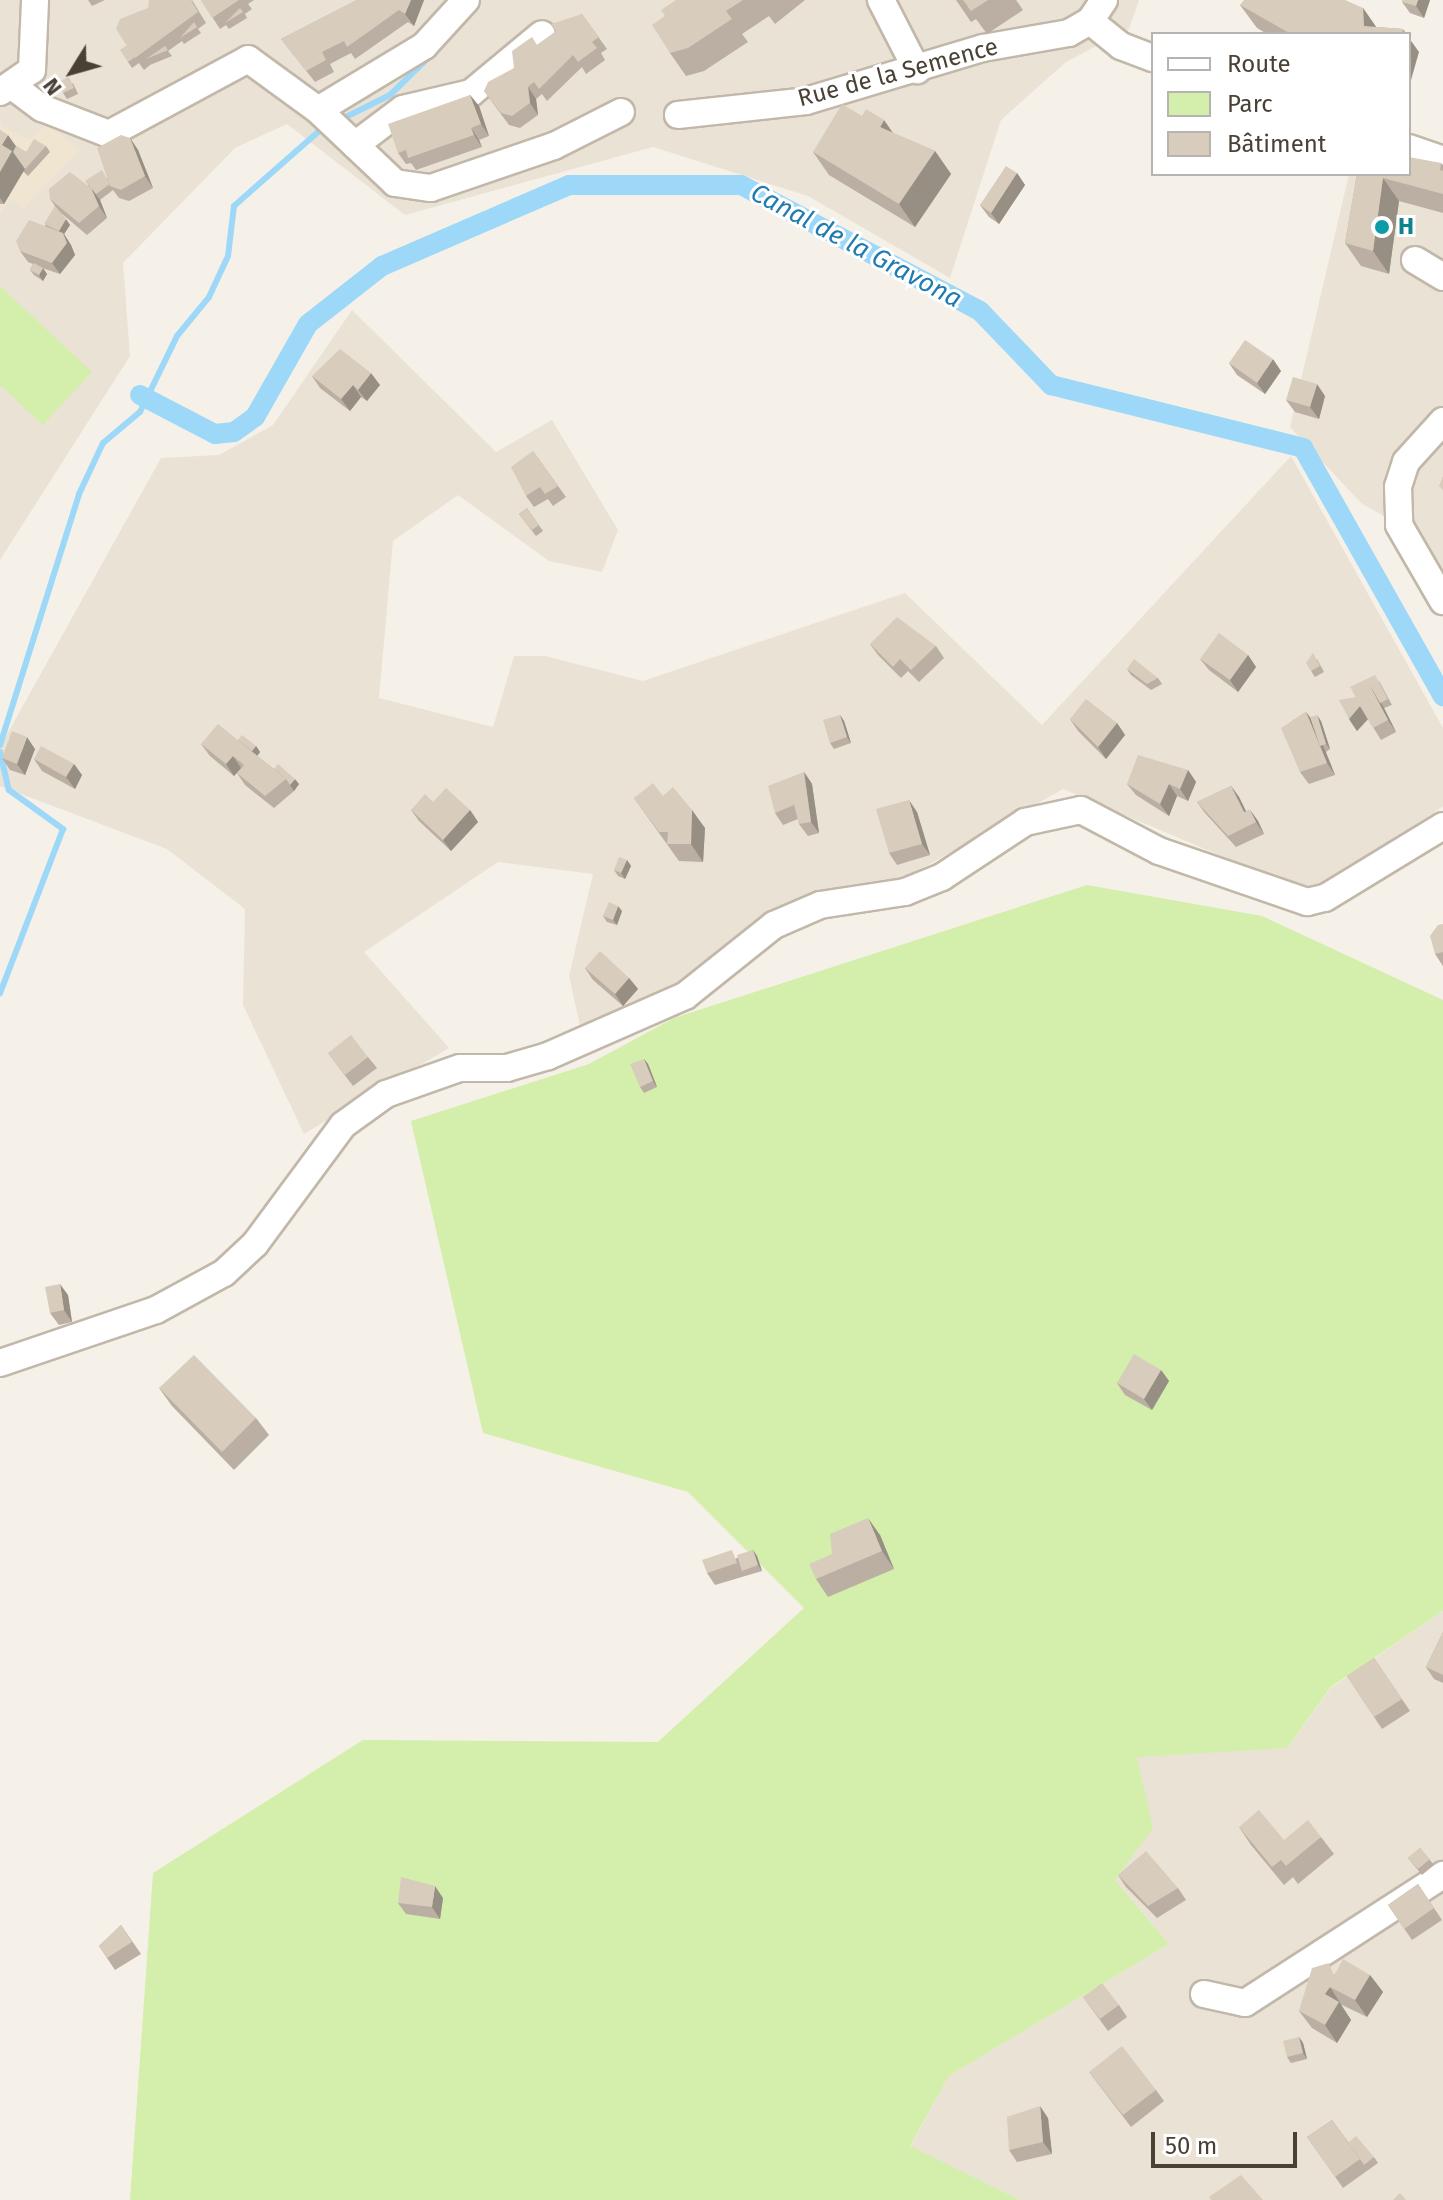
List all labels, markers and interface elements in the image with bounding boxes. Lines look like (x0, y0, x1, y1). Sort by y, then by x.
north arrow (32, 32, 112, 112)
street label: Rue de la Semence (795, 32, 1001, 114)
legend (1151, 32, 1411, 176)
text: Route (1227, 50, 1291, 78)
text: N (37, 73, 68, 101)
text: Parc (1227, 90, 1273, 118)
text: Bâtiment (1227, 130, 1326, 158)
water label: Canal de la Gravona (745, 177, 967, 315)
place label: H (1398, 213, 1414, 241)
marker: H (1373, 218, 1391, 236)
scale bar (1155, 2116, 1301, 2166)
text: 50 m (1165, 2132, 1217, 2160)

